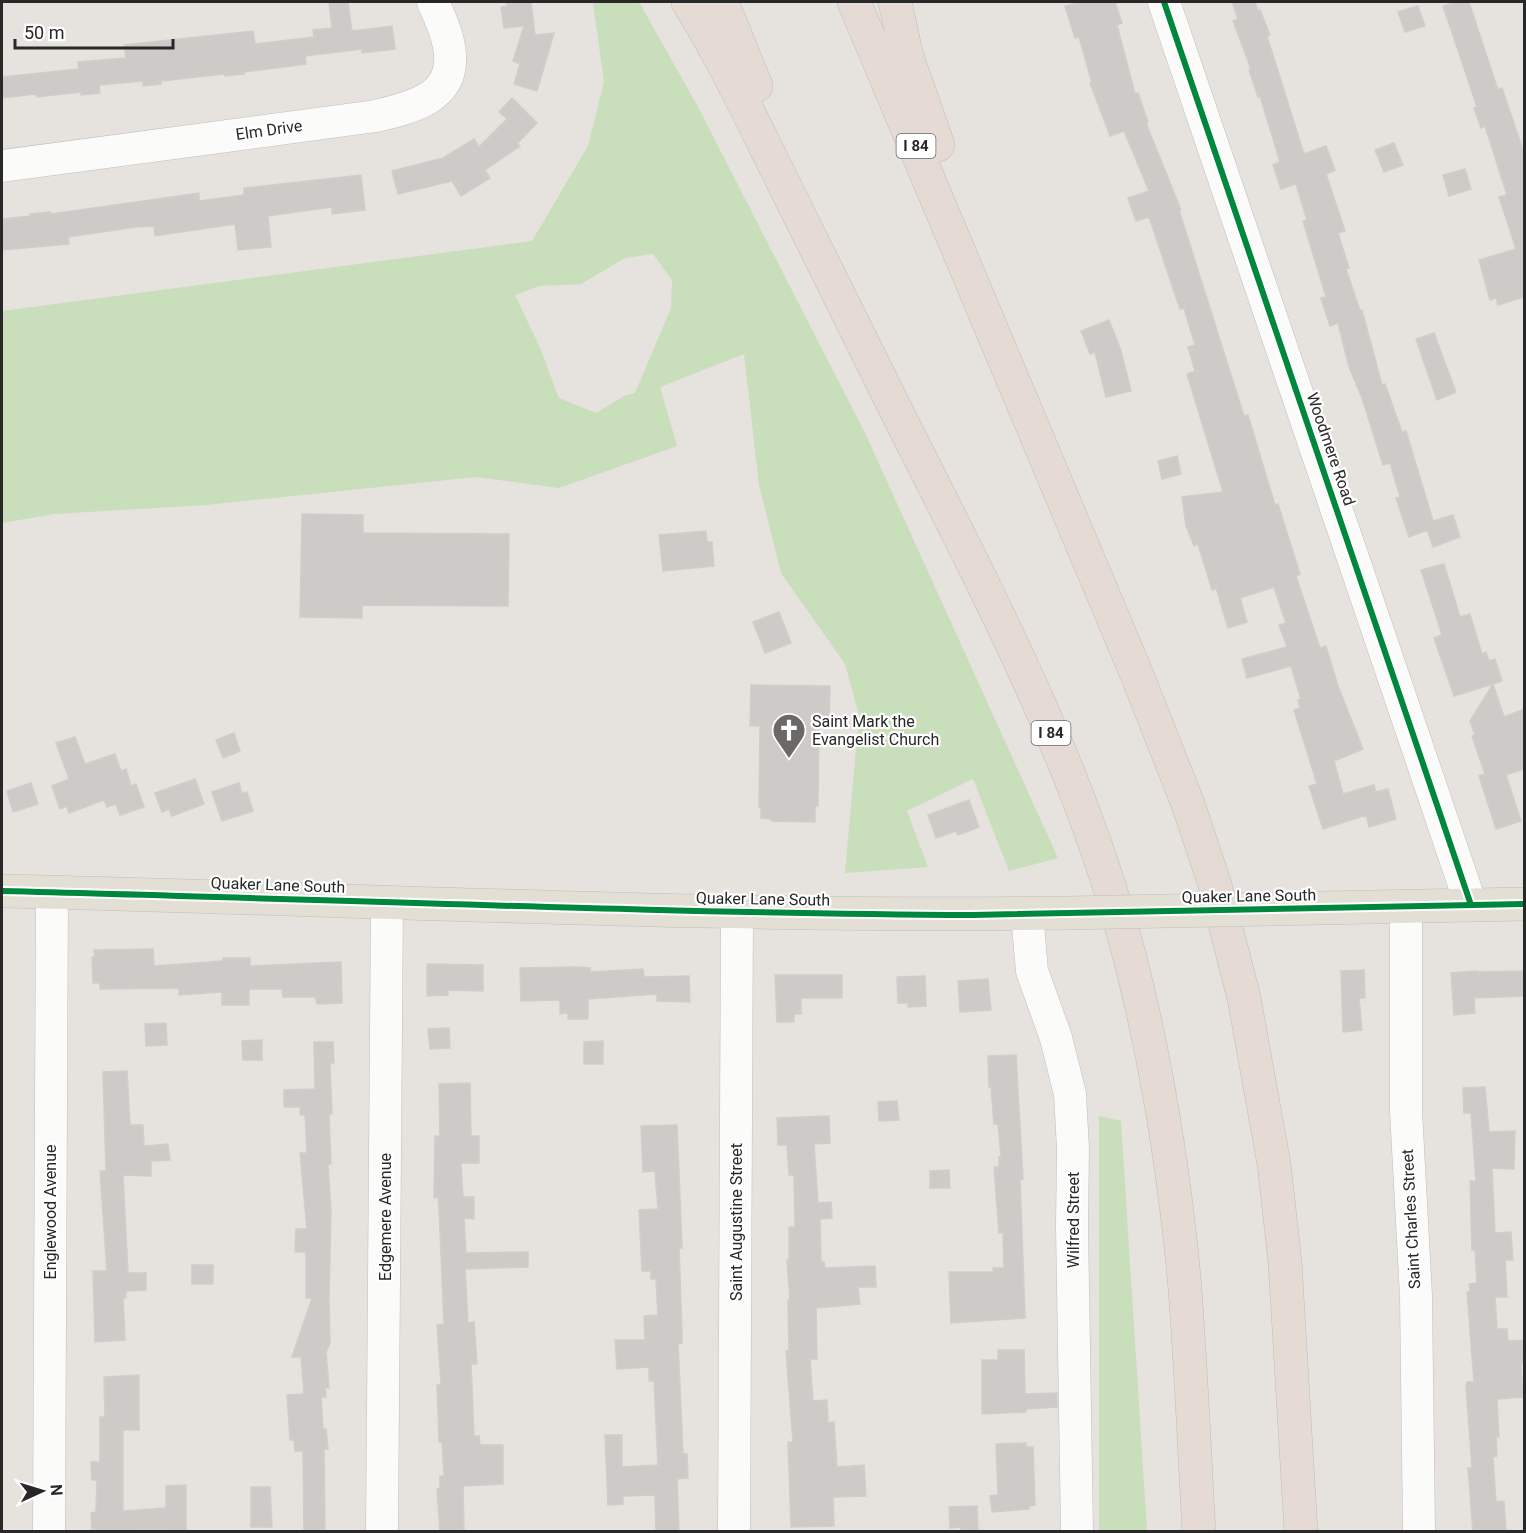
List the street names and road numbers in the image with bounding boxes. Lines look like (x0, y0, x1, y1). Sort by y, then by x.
street label: Elm Drive (235, 116, 303, 144)
road number: I 84 (896, 134, 936, 158)
street label: Woodmere Road (1303, 390, 1359, 508)
road number: I 84 (1032, 721, 1070, 745)
street label: Quaker Lane South (210, 873, 346, 897)
street label: Quaker Lane South (1182, 885, 1316, 907)
street label: Quaker Lane South (696, 888, 830, 910)
street label: Saint Augustine Street (727, 1143, 746, 1301)
street label: Englewood Avenue (41, 1145, 60, 1279)
street label: Saint Charles Street (1398, 1148, 1424, 1290)
street label: Edgemere Avenue (376, 1153, 395, 1281)
street label: Wilfred Street (1064, 1172, 1083, 1268)

